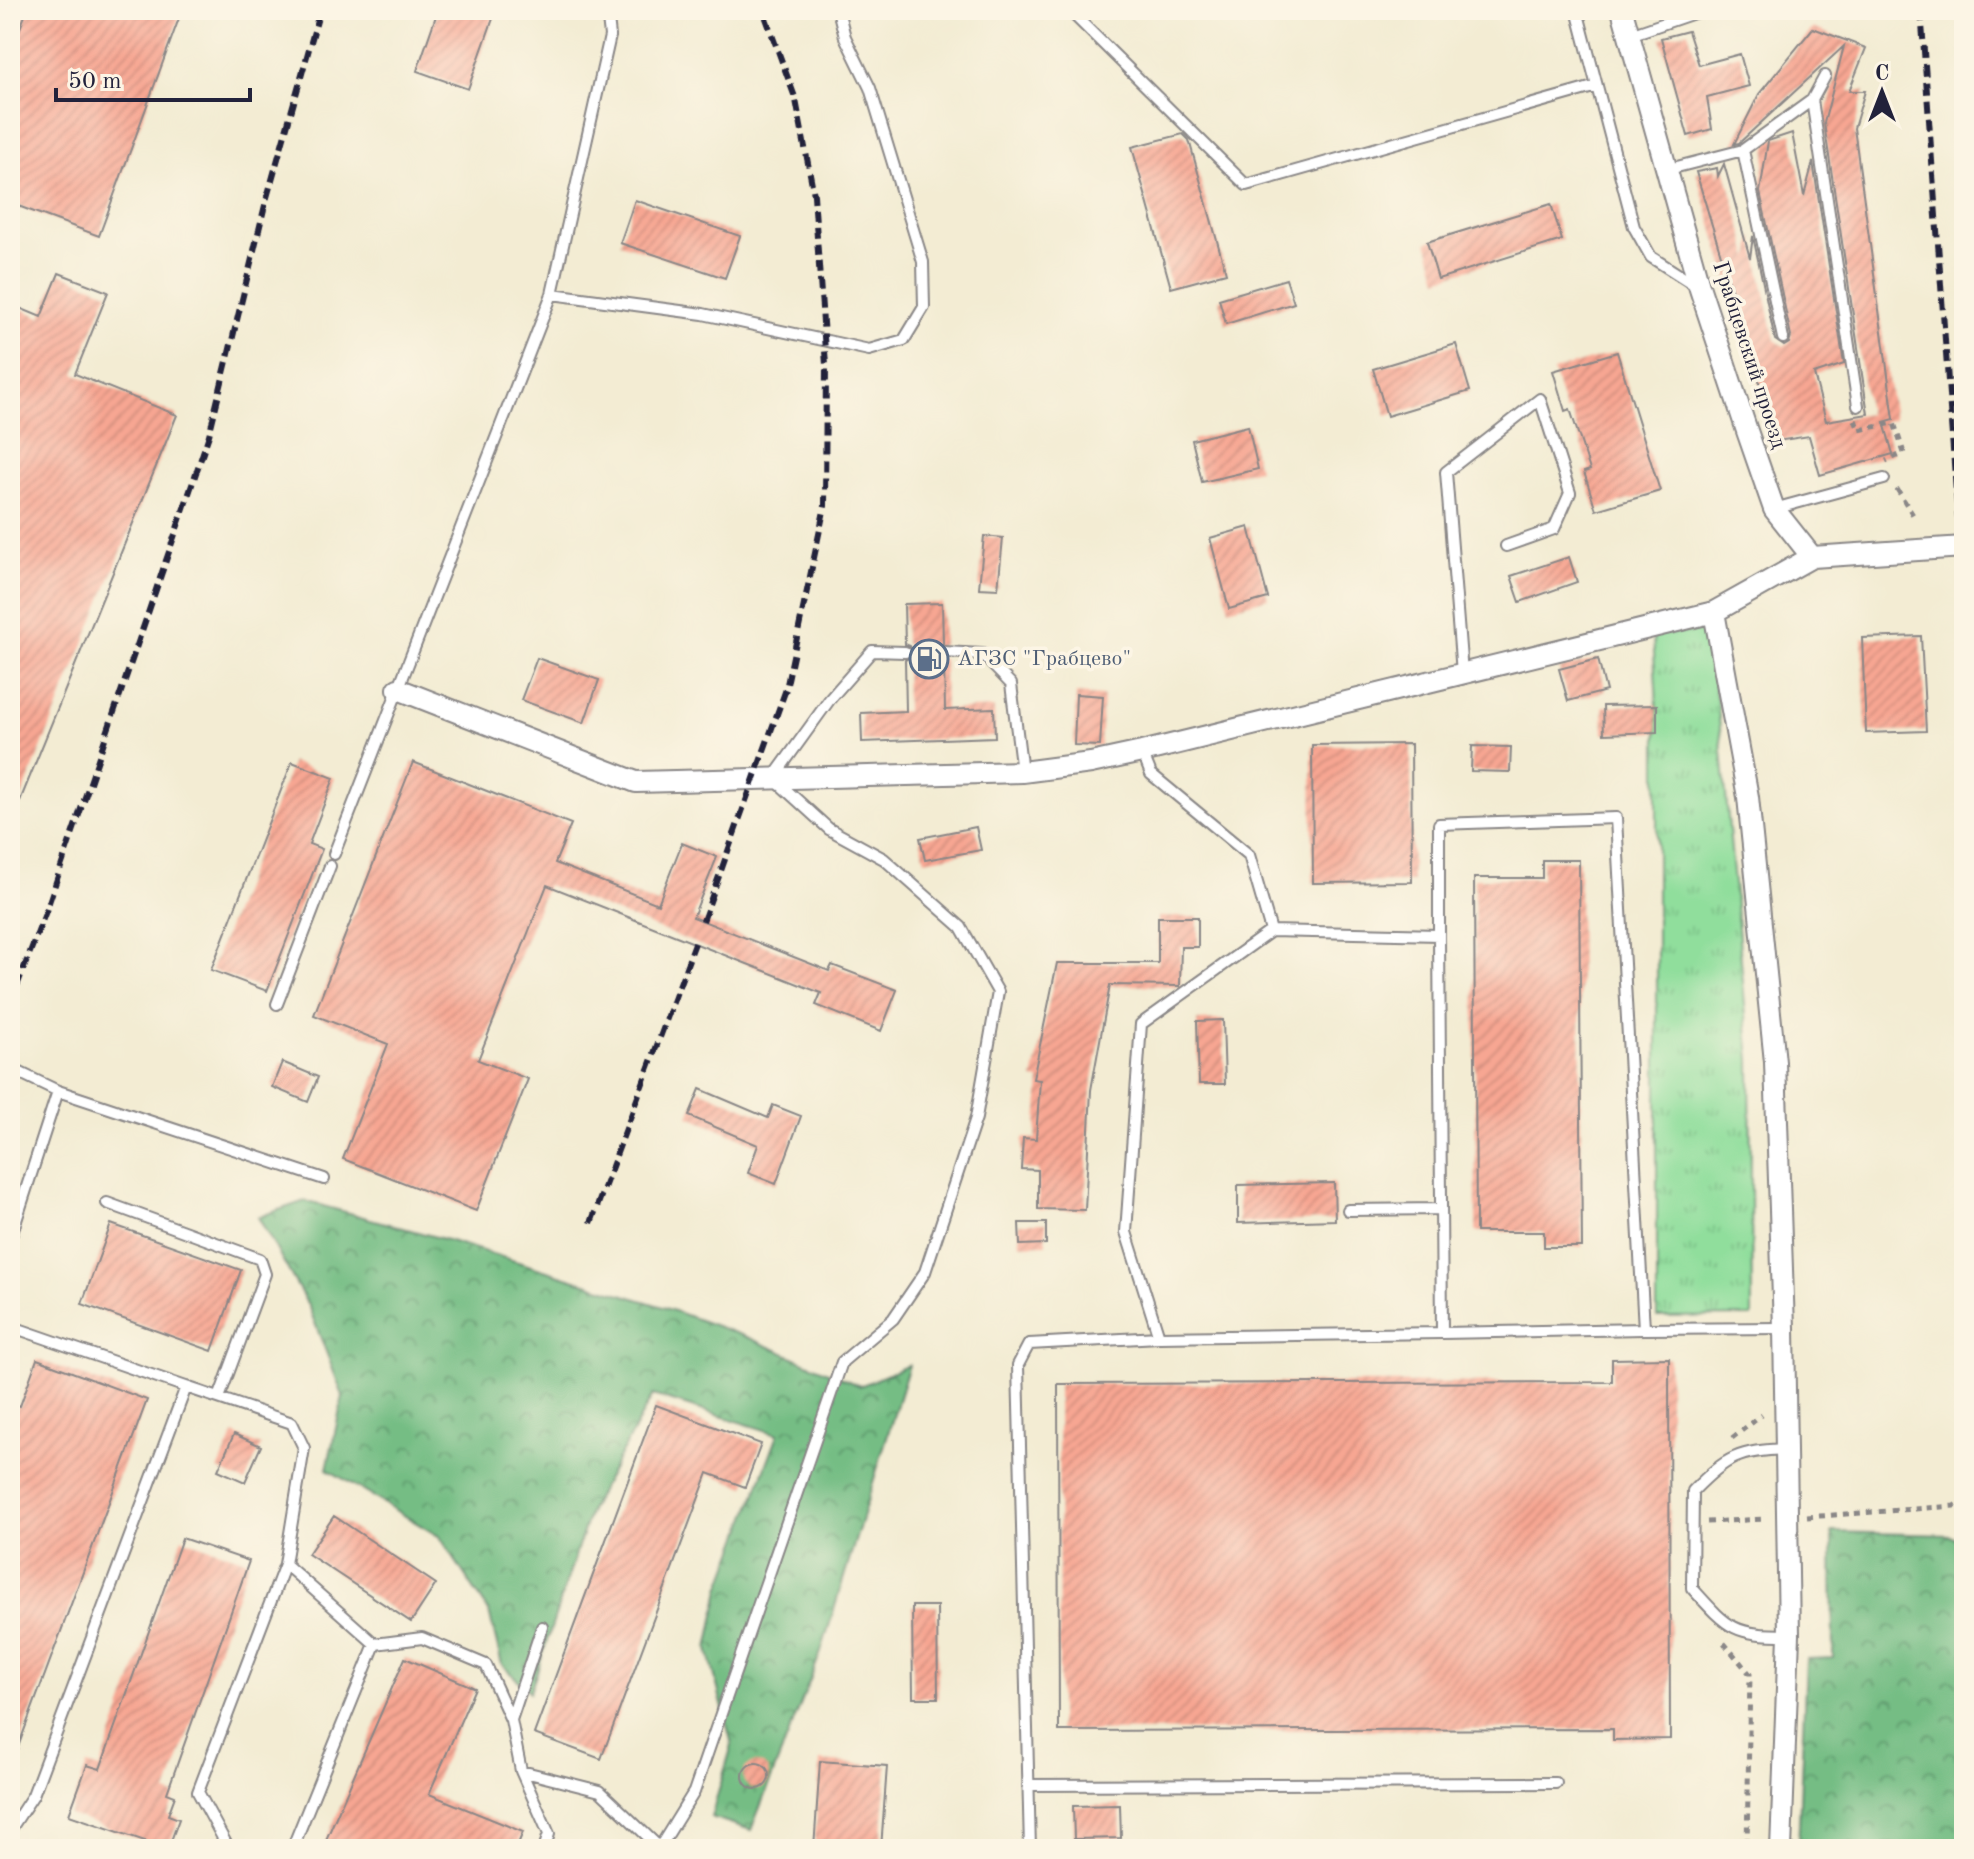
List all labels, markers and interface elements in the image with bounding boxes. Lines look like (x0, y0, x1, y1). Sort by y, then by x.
scale bar (56, 52, 250, 102)
north arrow (1842, 52, 1922, 132)
text: С (1875, 63, 1889, 85)
text: 50 m (68, 70, 122, 94)
street label: Грабцевский проезд (1708, 259, 1790, 452)
fuel station icon: АГЗС "Грабцево" (908, 638, 950, 680)
place label: АГЗС "Грабцево" (957, 648, 1131, 670)

